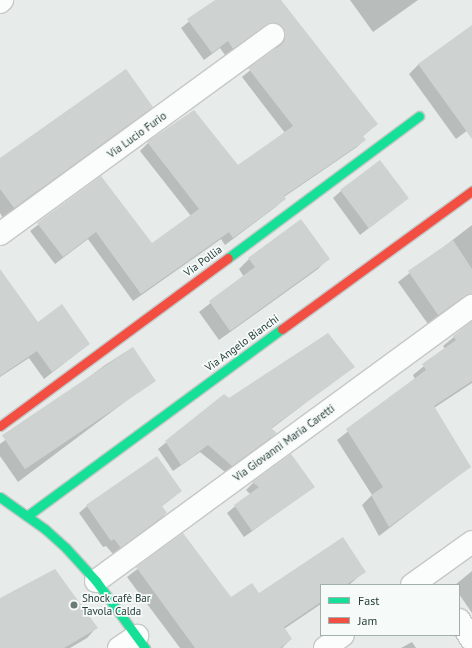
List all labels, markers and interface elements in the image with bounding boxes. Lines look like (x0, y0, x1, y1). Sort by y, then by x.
street label: Via Lucio Furio (105, 109, 169, 161)
street label: Via Pollia (181, 243, 225, 279)
street label: Via Angelo Bianchi (202, 312, 282, 374)
street label: Via Giovanni Maria Caretti (231, 402, 337, 484)
legend (320, 584, 460, 636)
place label: Shock cafè Bar Tavola Calda (82, 592, 151, 618)
text: Fast (358, 593, 379, 608)
marker: Shock cafè Bar Tavola Calda (69, 600, 79, 610)
text: Jam (358, 613, 377, 628)

